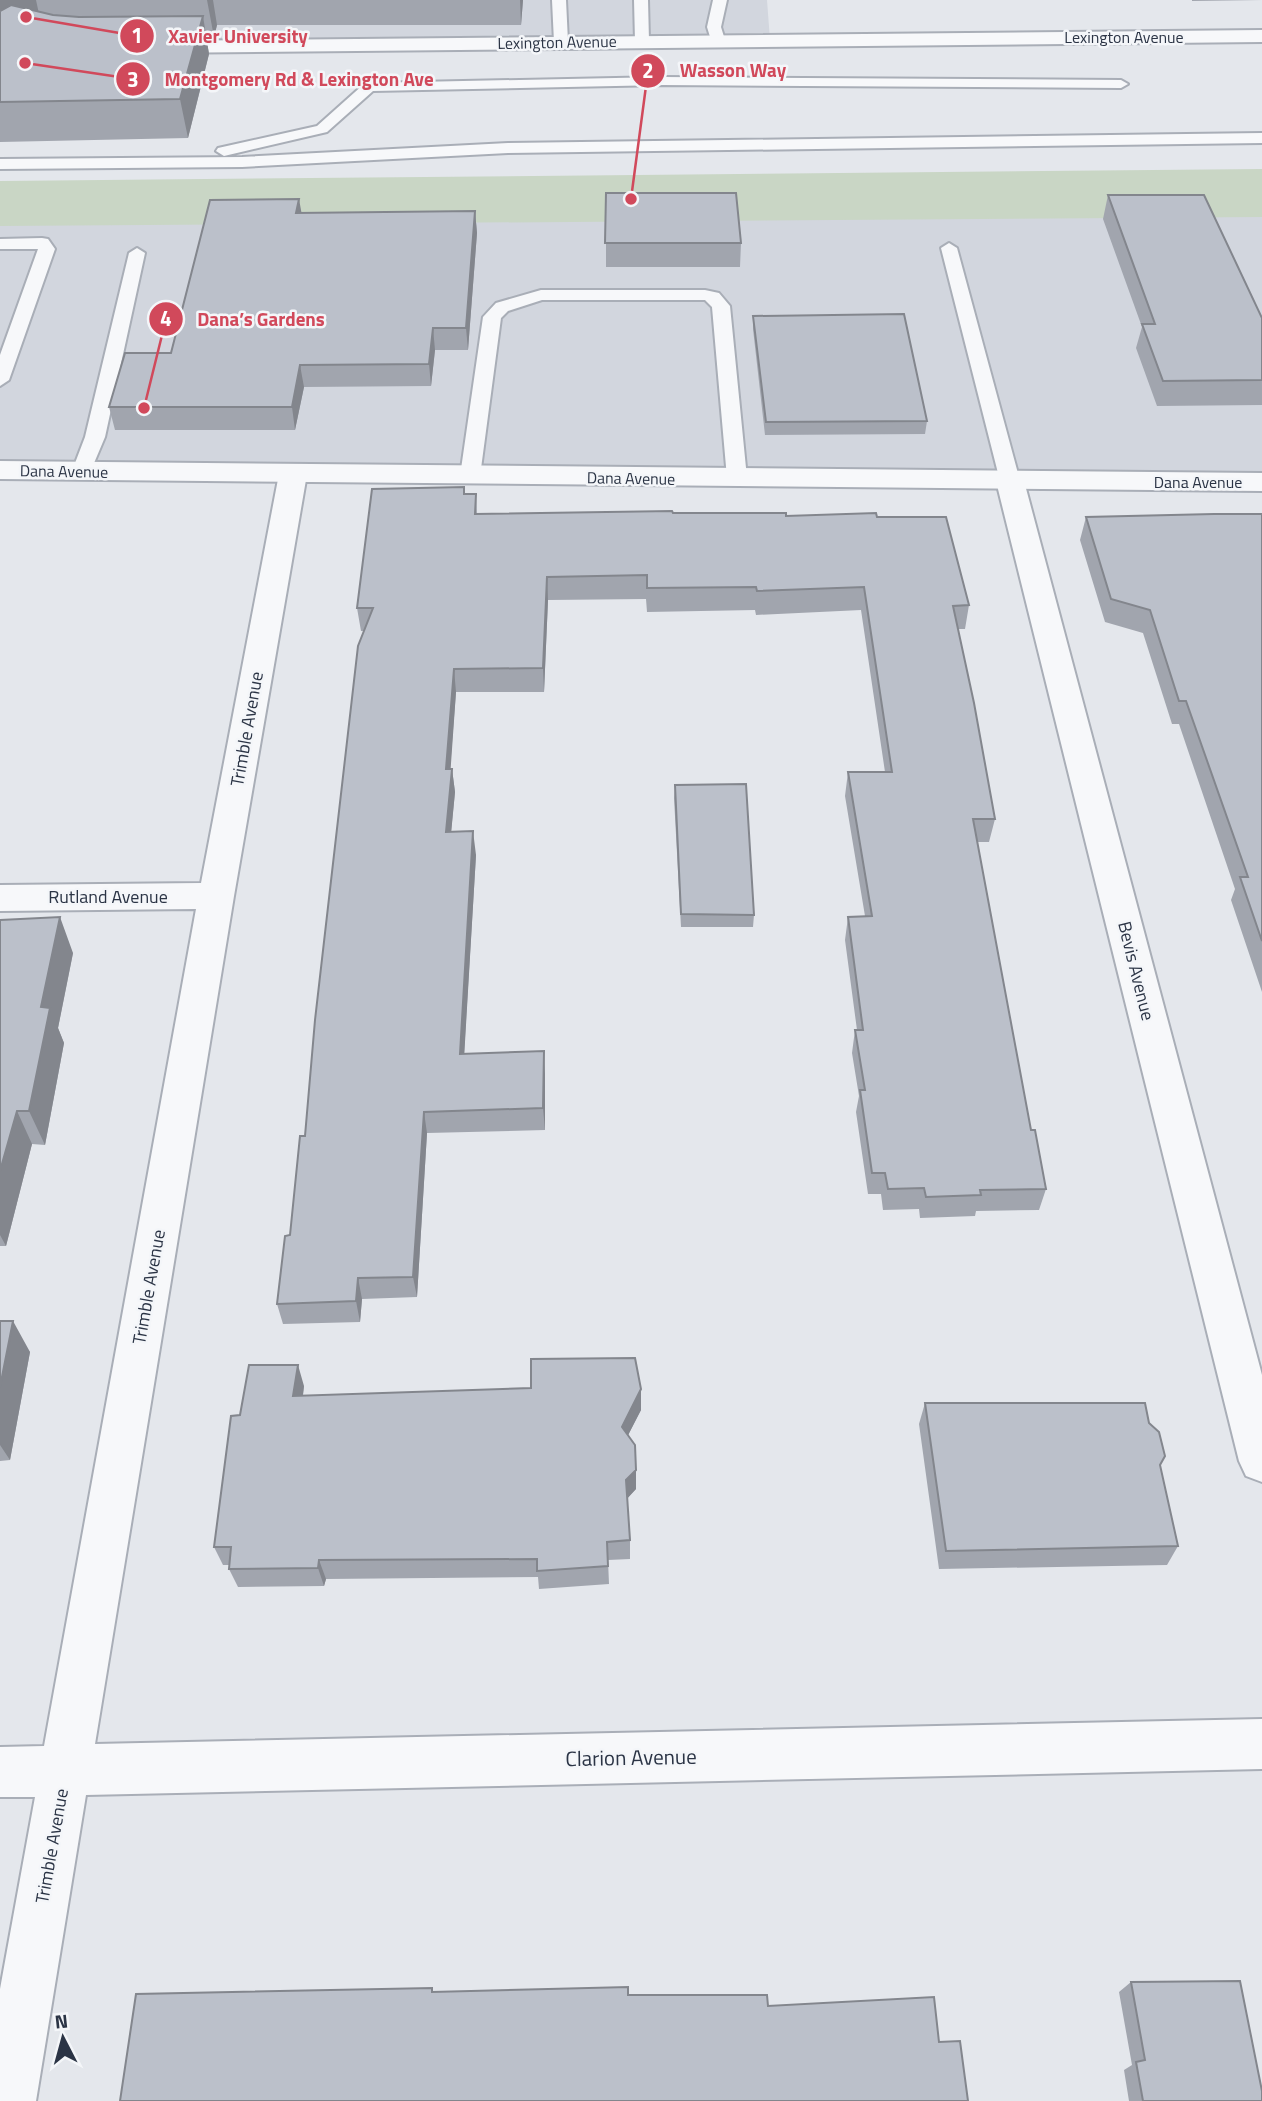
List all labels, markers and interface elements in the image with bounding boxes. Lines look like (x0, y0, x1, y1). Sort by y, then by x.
callout: Xavier University (120, 16, 322, 56)
text: 1 (131, 19, 143, 51)
text: Xavier University (168, 21, 308, 50)
street label: Lexington Avenue (1064, 25, 1184, 49)
street label: Lexington Avenue (497, 29, 617, 55)
callout: Wasson Way (631, 51, 800, 91)
text: 2 (642, 54, 654, 86)
text: Wasson Way (680, 55, 787, 84)
callout: Montgomery Rd & Lexington Ave (115, 59, 448, 99)
text: 3 (127, 63, 139, 95)
text: Montgomery Rd & Lexington Ave (164, 64, 434, 93)
callout: Dana’s Gardens (149, 299, 339, 339)
text: 4 (160, 302, 172, 334)
text: Dana’s Gardens (197, 304, 325, 333)
street label: Dana Avenue (20, 458, 108, 484)
street label: Dana Avenue (587, 465, 675, 491)
street label: Dana Avenue (1154, 470, 1242, 494)
street label: Trimble Avenue (223, 669, 270, 788)
street label: Rutland Avenue (48, 883, 168, 910)
street label: Bevis Avenue (1111, 918, 1162, 1023)
street label: Trimble Avenue (125, 1227, 172, 1346)
street label: Clarion Avenue (565, 1740, 697, 1774)
street label: Trimble Avenue (28, 1786, 75, 1905)
north arrow (28, 2003, 98, 2073)
text: N (53, 2005, 69, 2036)

